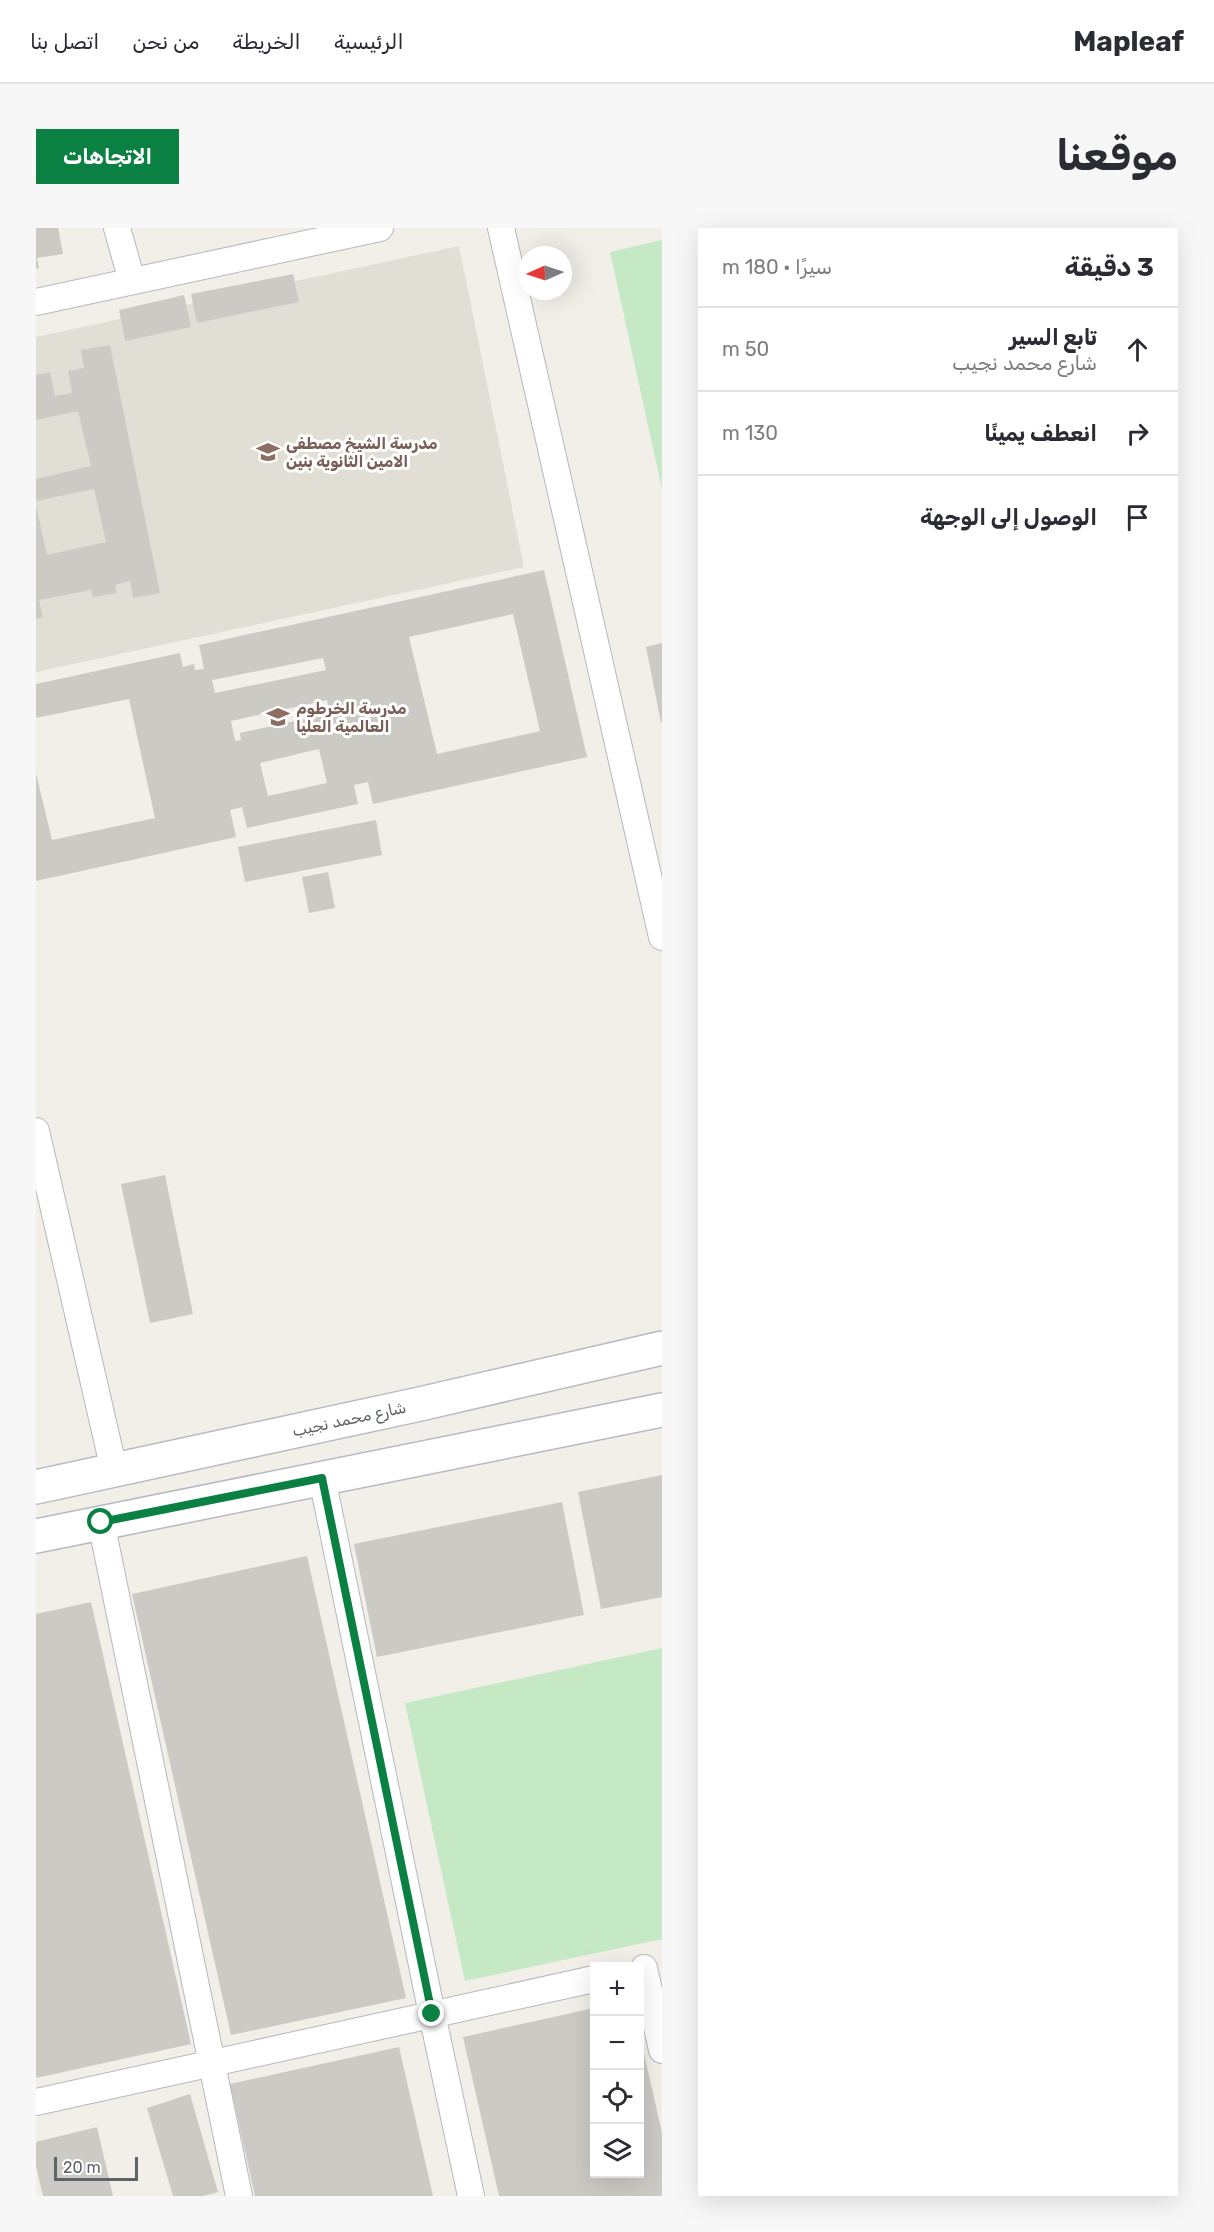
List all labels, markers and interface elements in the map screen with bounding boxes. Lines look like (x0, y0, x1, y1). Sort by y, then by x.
text: Mapleaf (1073, 25, 1184, 58)
text: اتصل بنا (30, 29, 99, 54)
text: من نحن (132, 29, 199, 54)
text: الخريطة (232, 29, 301, 54)
text: الرئيسية (334, 29, 404, 54)
button: الاتجاهات (36, 129, 179, 184)
text: موقعنا (1056, 131, 1178, 181)
north arrow (518, 246, 572, 300)
text: 3 دقيقة (1065, 252, 1154, 283)
text: سيرًا · 180 m (722, 255, 832, 279)
text: تابع السير (1009, 324, 1097, 351)
icon: ahead (1121, 333, 1154, 366)
text: 50 m (722, 337, 769, 361)
text: شارع محمد نجيب (952, 351, 1097, 375)
icon: right (1121, 417, 1154, 450)
text: انعطف يمينًا (984, 420, 1097, 447)
text: 130 m (722, 421, 778, 445)
place label: مدرسة الشيخ مصطفى الامين الثانوية بنين (286, 434, 438, 471)
school or university icon: مدرسة الشيخ مصطفى الامين الثانوية بنين (255, 439, 281, 465)
icon: arrive (1121, 501, 1154, 534)
text: الوصول إلى الوجهة (920, 504, 1097, 531)
place label: مدرسة الخرطوم العالمية العليا (296, 699, 406, 736)
school or university icon: مدرسة الخرطوم العالمية العليا (265, 704, 291, 730)
street label: شارع محمد نجيب (290, 1398, 408, 1442)
route start (87, 1508, 113, 1534)
map controls (590, 1962, 644, 2178)
button: + (590, 1962, 644, 2016)
route end (418, 2000, 444, 2026)
button: − (590, 2016, 644, 2070)
button: locate (590, 2070, 644, 2124)
button: layers (590, 2124, 644, 2178)
scale bar (54, 2154, 138, 2182)
text: 20 m (63, 2158, 101, 2177)

